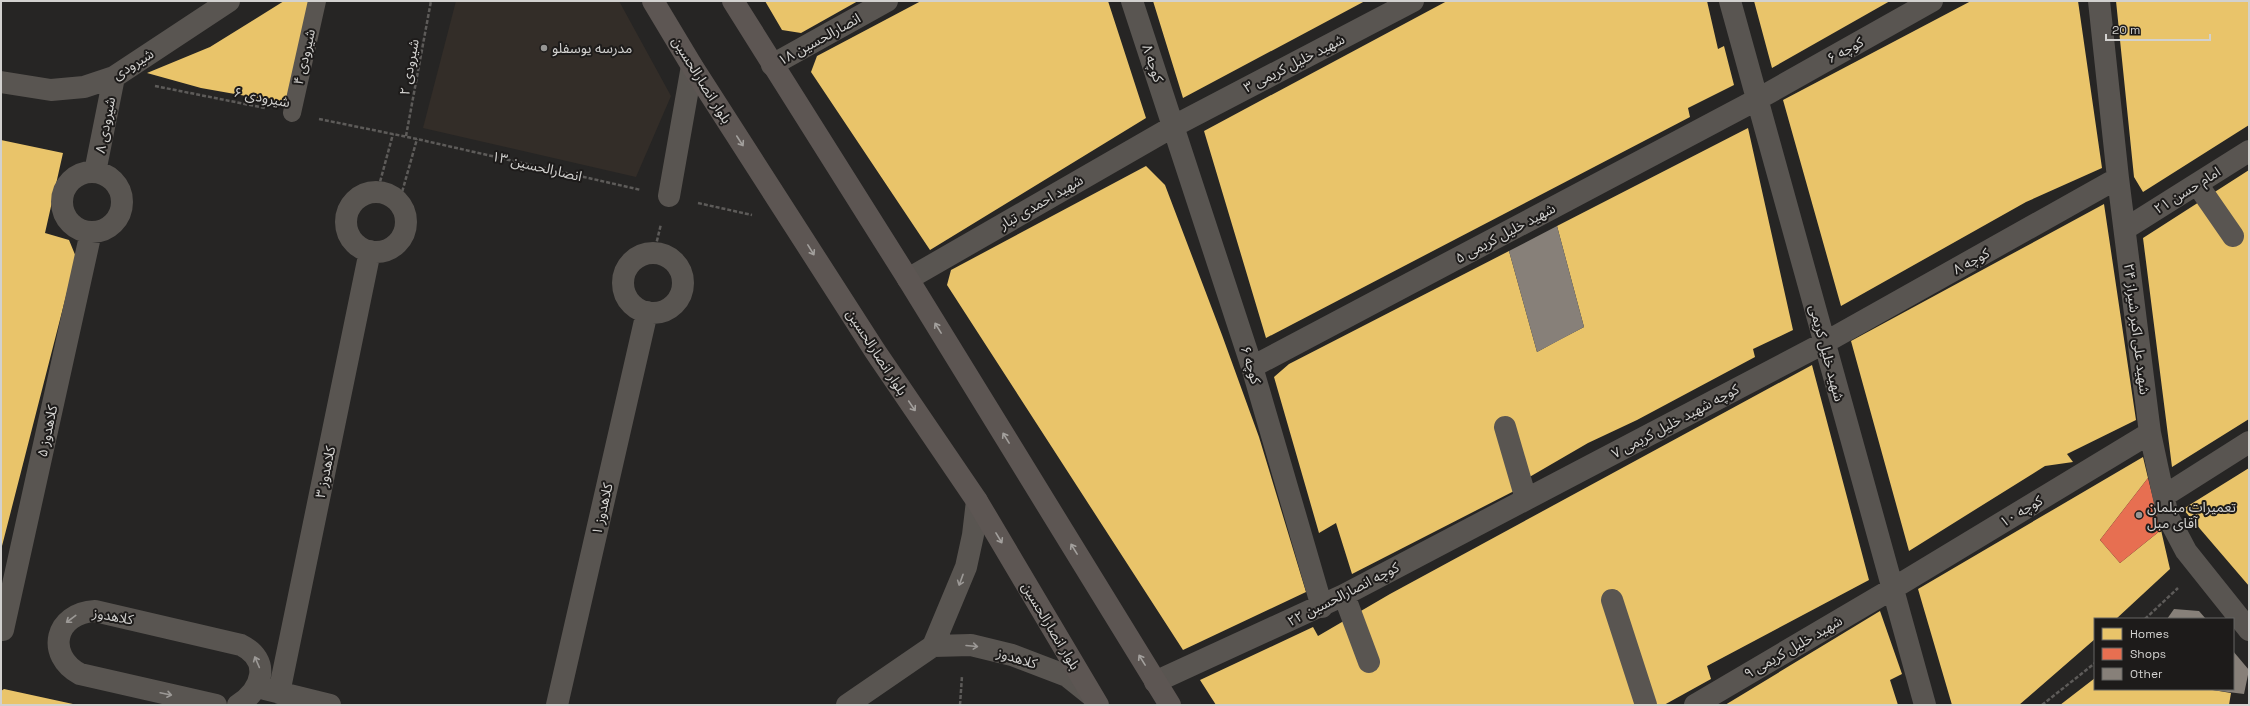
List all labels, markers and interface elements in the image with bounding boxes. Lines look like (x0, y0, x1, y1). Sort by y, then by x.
street label: انصارالحسین ۱۸ (774, 9, 864, 69)
scale bar (2106, 16, 2210, 42)
text: 20 m (2112, 22, 2140, 38)
street label: شیرودی ۴ (289, 27, 319, 87)
street label: شهید خلیل کریمی ۳ (1240, 30, 1348, 96)
street label: بلوار انصارالحسین (668, 33, 736, 127)
street label: کوچه ۶ (1824, 33, 1867, 68)
street label: شیرودی ۲ (395, 37, 423, 97)
place label: مدرسه یوسفلو (552, 39, 632, 57)
street label: کوچه ۸ (1137, 42, 1168, 85)
marker: مدرسه یوسفلو (539, 43, 549, 53)
street label: شیرودی (109, 44, 157, 84)
street label: شیرودی ۶ (232, 83, 292, 111)
street label: شیرودی ۸ (91, 95, 119, 155)
one-way arrow (737, 135, 745, 147)
street label: انصارالحسین ۱۳ (490, 147, 584, 185)
street label: امام حسن ۲۱ (2150, 162, 2225, 219)
street label: شهید احمدی تبار (995, 171, 1086, 234)
street label: شهید خلیل کریمی ۵ (1452, 199, 1558, 267)
one-way arrow (807, 244, 815, 255)
street label: کوچه ۸ (1950, 244, 1993, 279)
street label: شهید علی اکبر شیراز ۲۴ (2120, 262, 2154, 396)
street label: شهید خلیل کریمی (1805, 303, 1849, 403)
street label: بلوار انصارالحسین (842, 306, 912, 399)
one-way arrow (933, 322, 942, 333)
street label: کوچه ۶ (1236, 344, 1265, 387)
street label: کوچه شهید خلیل کریمی ۷ (1608, 380, 1743, 463)
one-way arrow (909, 400, 917, 412)
street label: کلاهدوز ۵ (33, 403, 61, 459)
one-way arrow (1001, 432, 1009, 444)
street label: کلاهدوز ۳ (311, 444, 339, 500)
street label: کلاهدوز ۱ (587, 481, 617, 537)
street label: کوچه ۱۰ (1996, 491, 2047, 532)
place label: تعمیرات مبلمان آقای مبل (2147, 498, 2236, 532)
marker: تعمیرات مبلمان آقای مبل (2134, 510, 2144, 520)
one-way arrow (995, 532, 1003, 544)
one-way arrow (1069, 543, 1077, 555)
street label: کوچه انصارالحسین ۲۲ (1284, 558, 1403, 631)
one-way arrow (957, 574, 965, 586)
street label: بلوار انصارالحسین (1018, 579, 1084, 673)
street label: کلاهدوز (90, 603, 135, 628)
street label: شهید خلیل کریمی ۹ (1740, 611, 1846, 683)
one-way arrow (65, 615, 76, 623)
legend (2094, 618, 2234, 690)
text: Homes (2130, 626, 2169, 642)
one-way arrow (965, 643, 978, 650)
street label: کلاهدوز (994, 643, 1039, 673)
text: Shops (2130, 646, 2166, 662)
one-way arrow (1138, 655, 1146, 666)
one-way arrow (252, 656, 260, 668)
text: Other (2130, 666, 2163, 682)
one-way arrow (160, 691, 173, 699)

